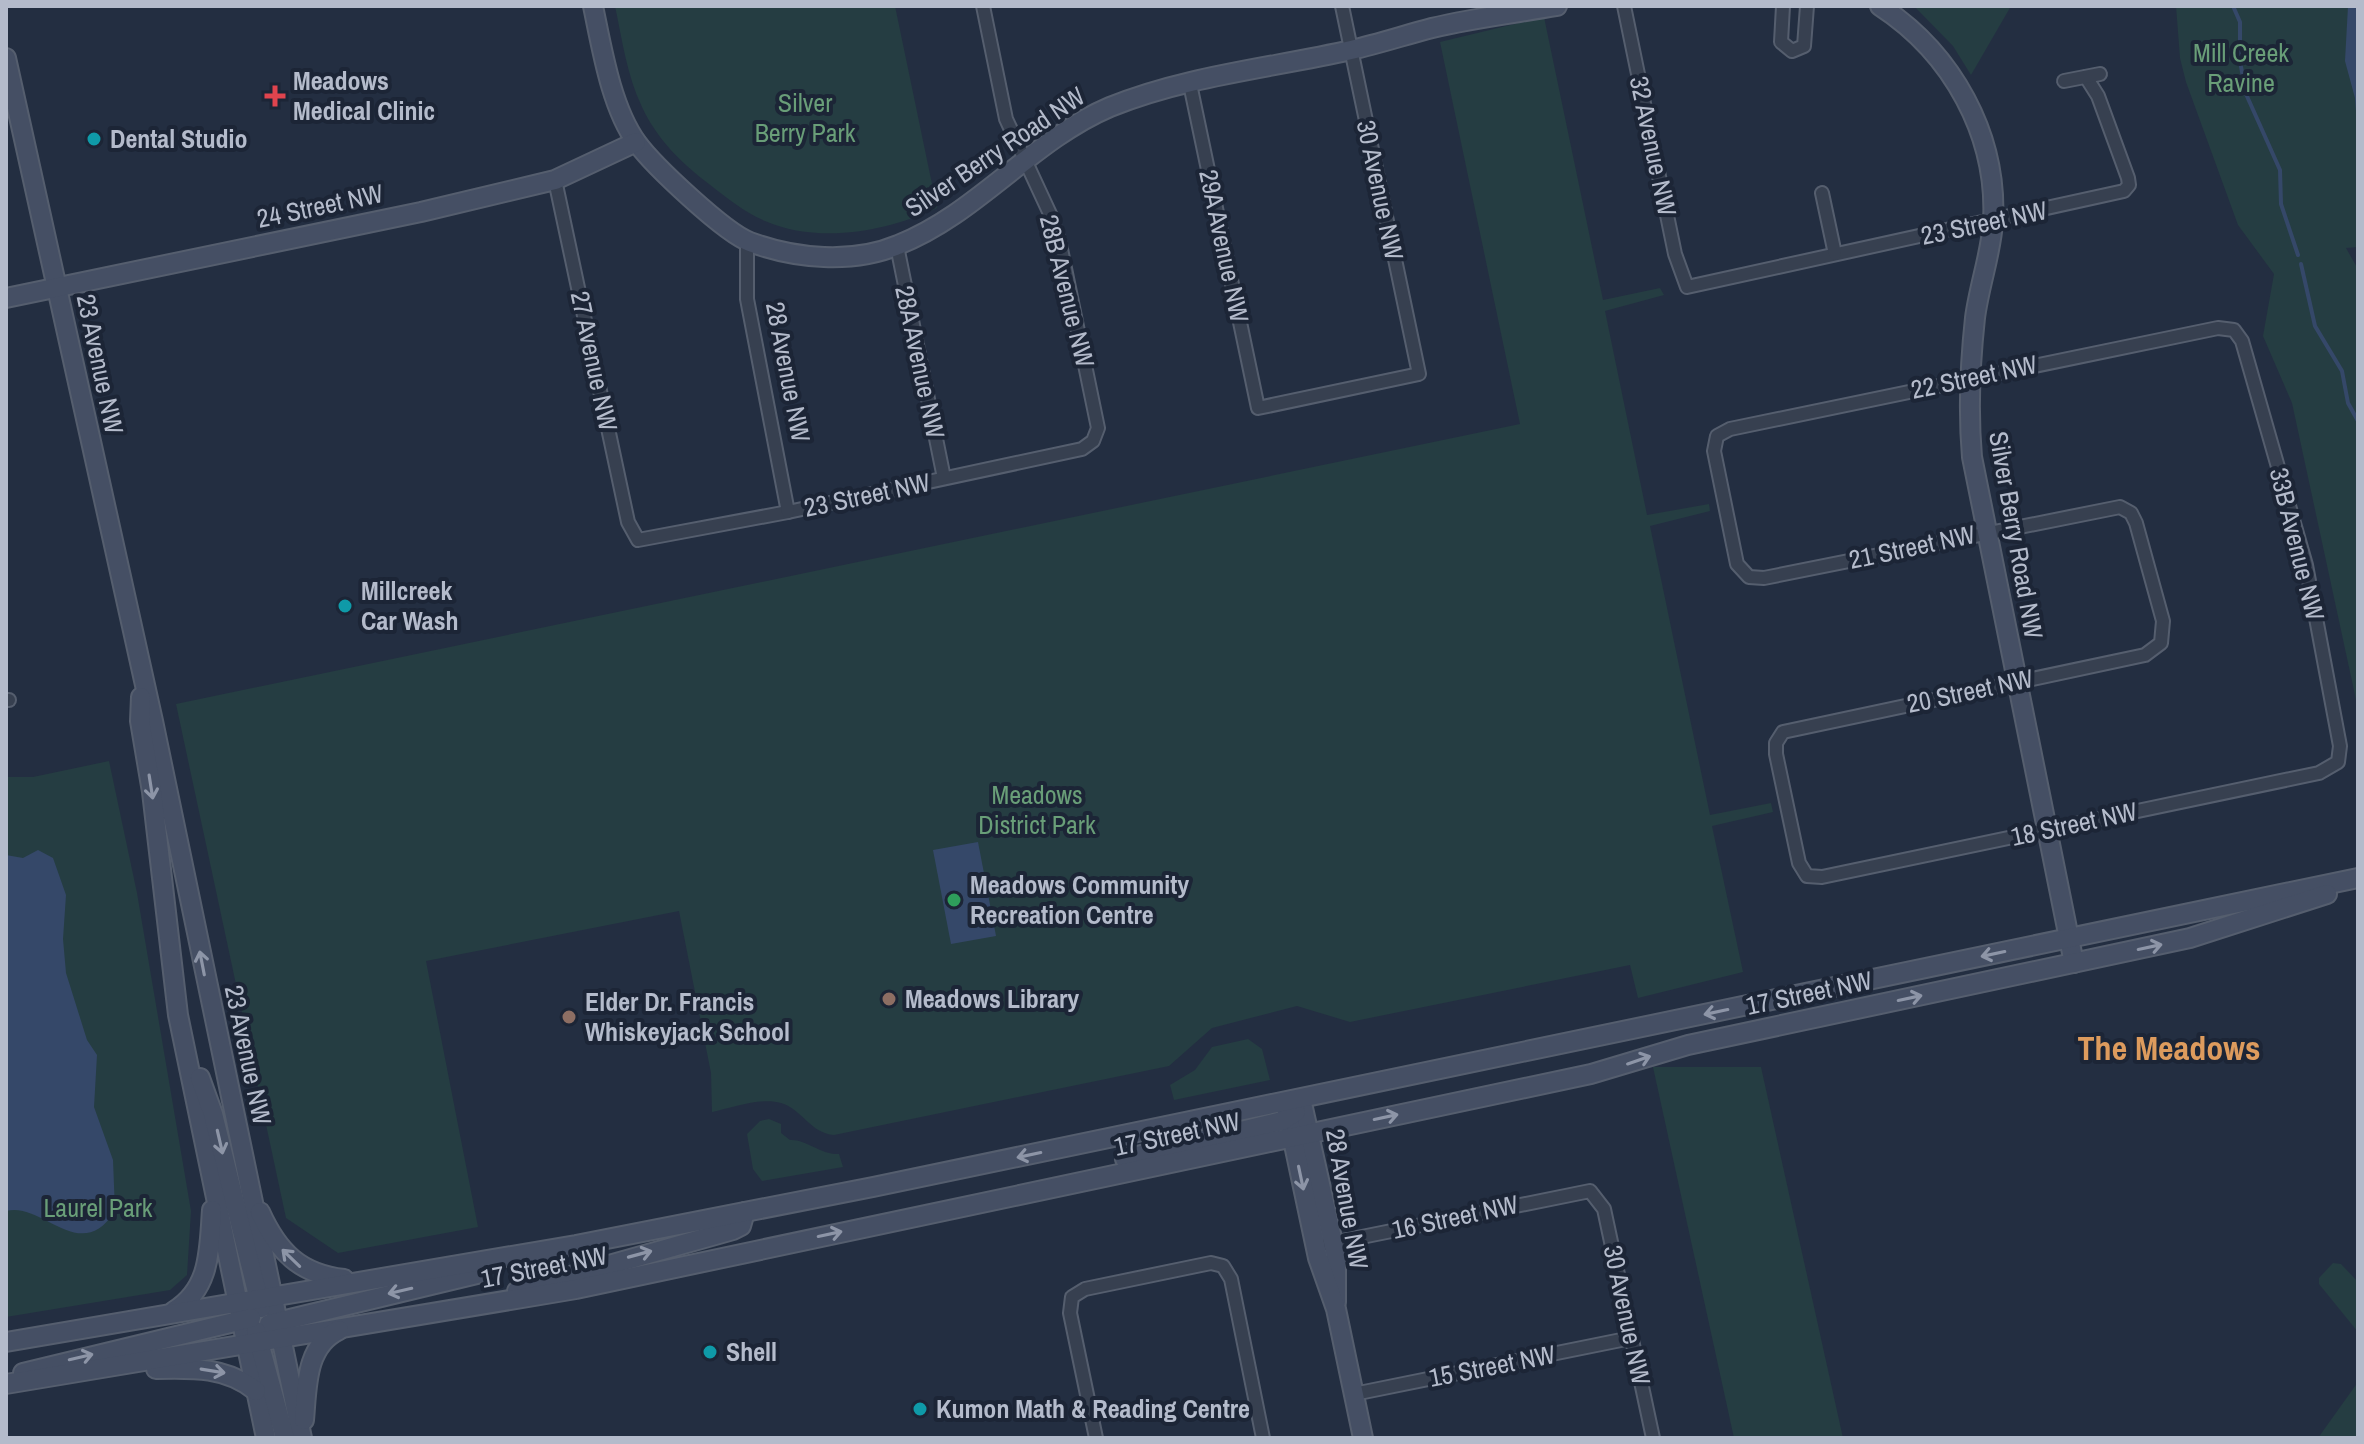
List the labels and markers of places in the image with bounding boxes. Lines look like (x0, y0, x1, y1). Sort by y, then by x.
place label: Meadows Medical Clinic (293, 63, 435, 128)
marker: Meadows Medical Clinic (264, 85, 286, 107)
place label: Dental Studio (110, 121, 247, 156)
marker: Dental Studio (85, 130, 103, 148)
place label: Millcreek Car Wash (361, 573, 459, 638)
marker: Millcreek Car Wash (336, 597, 354, 615)
place label: Meadows Community Recreation Centre (970, 867, 1189, 932)
marker: Meadows Community Recreation Centre (945, 891, 963, 909)
place label: Meadows Library (905, 981, 1079, 1016)
place label: Elder Dr. Francis Whiskeyjack School (585, 984, 790, 1049)
marker: Meadows Library (880, 990, 898, 1008)
marker: Elder Dr. Francis Whiskeyjack School (560, 1008, 578, 1026)
place label: Shell (726, 1334, 777, 1369)
marker: Shell (701, 1343, 719, 1361)
place label: Kumon Math & Reading Centre (936, 1391, 1250, 1426)
marker: Kumon Math & Reading Centre (911, 1400, 929, 1418)

